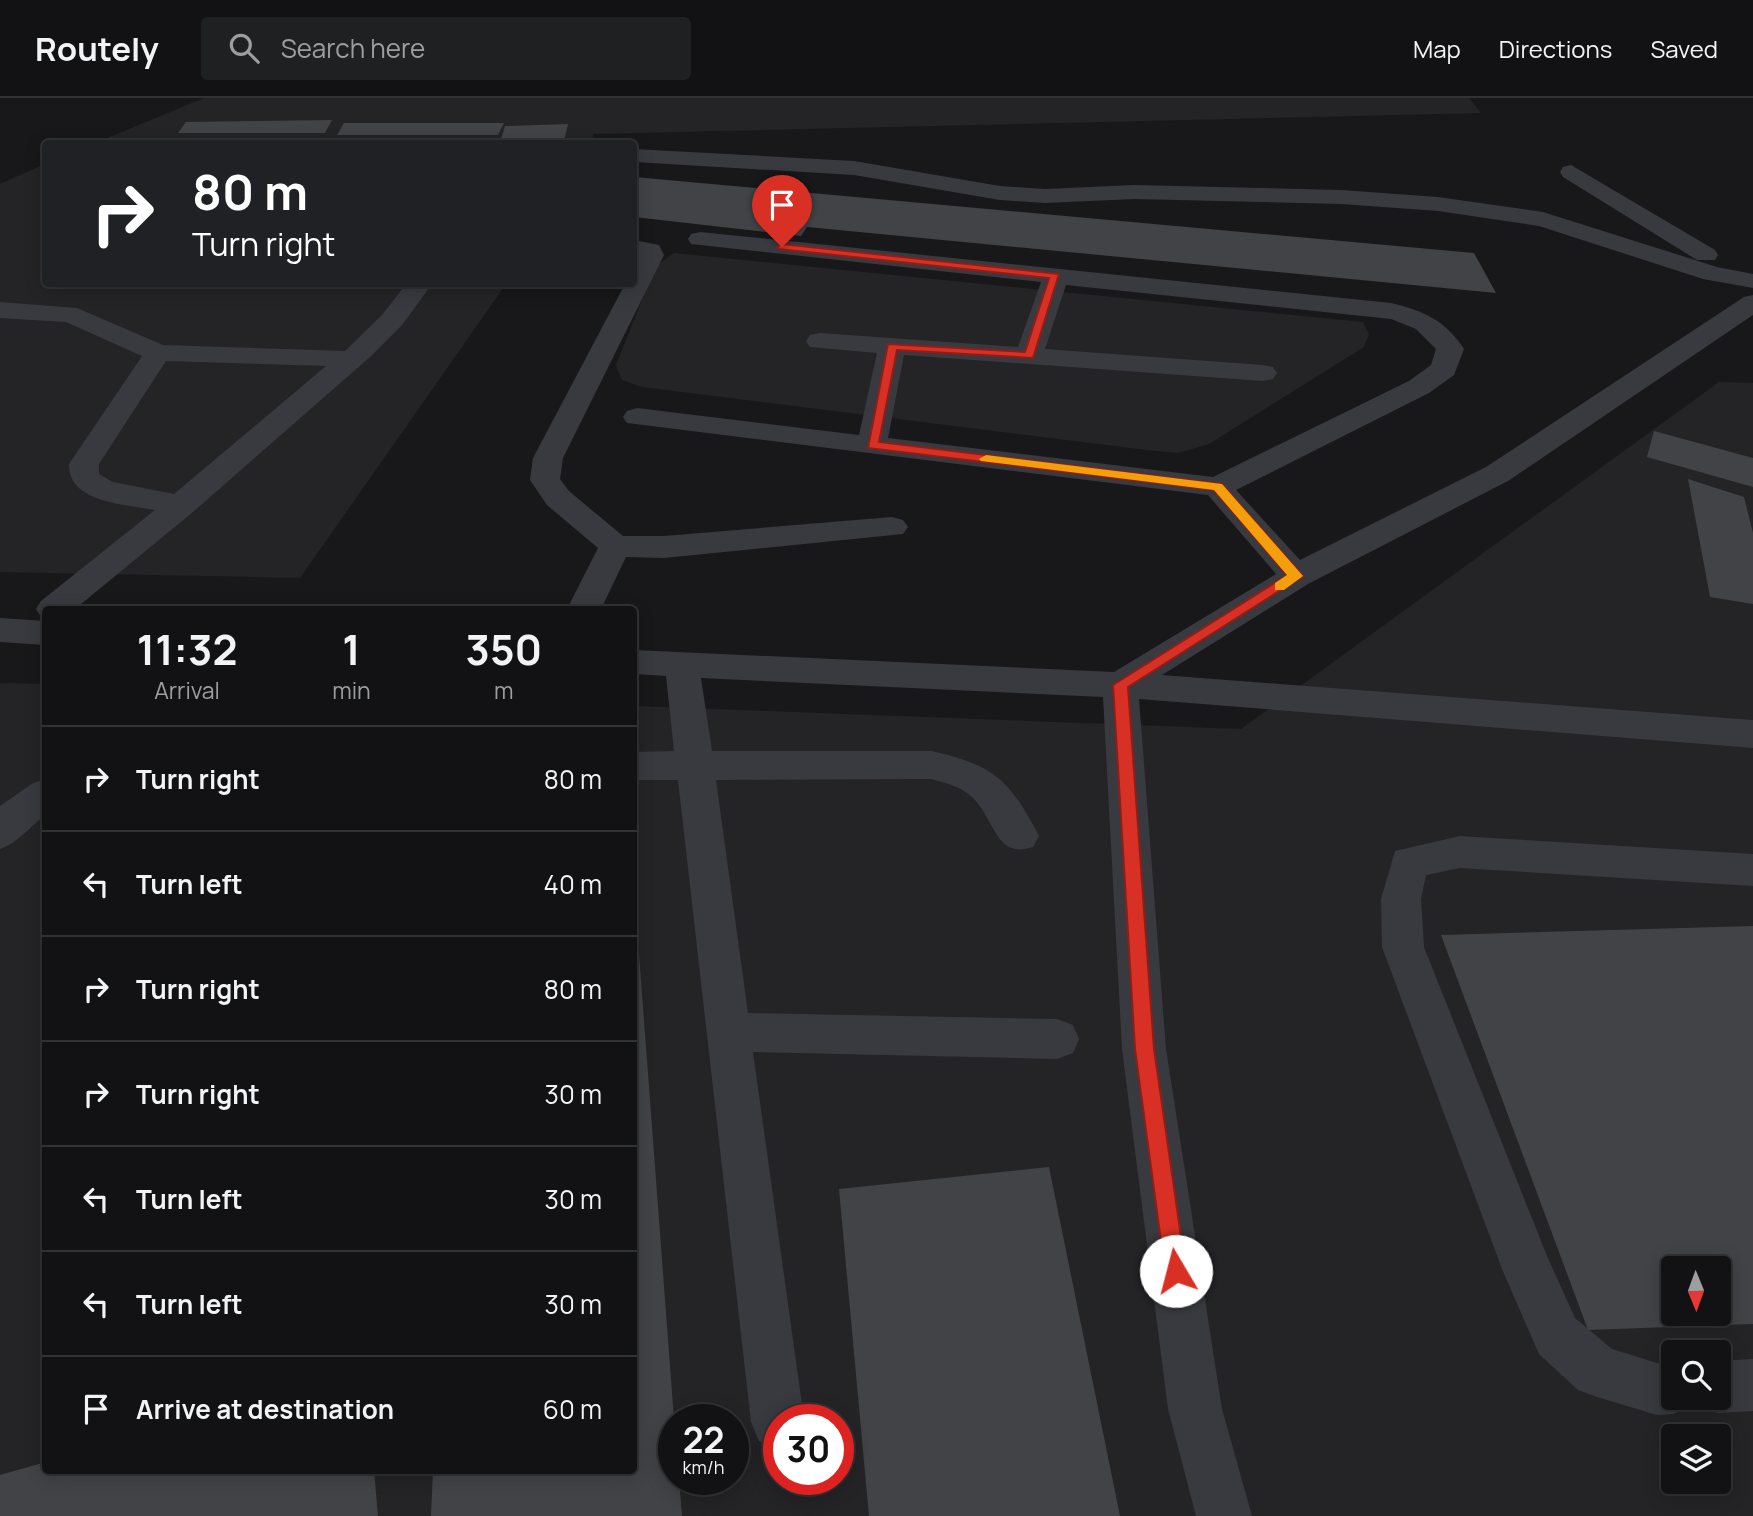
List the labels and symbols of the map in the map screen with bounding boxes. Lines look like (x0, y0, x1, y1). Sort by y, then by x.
pin (752, 175, 812, 247)
position arrow (1139, 1234, 1213, 1308)
north arrow (1661, 1256, 1731, 1326)
speed limit sign: 30 (763, 1404, 854, 1495)

